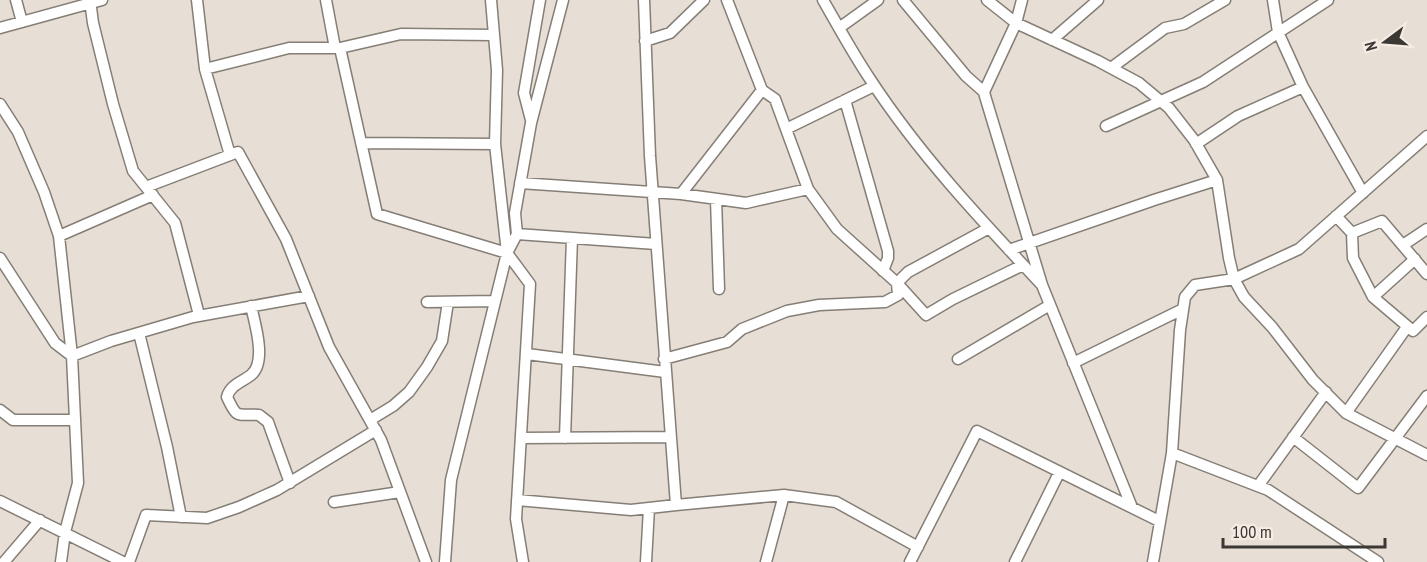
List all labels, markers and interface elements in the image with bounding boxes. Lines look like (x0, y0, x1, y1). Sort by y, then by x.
north arrow (1355, 12, 1415, 72)
text: N (1360, 39, 1381, 53)
scale bar (1223, 511, 1385, 549)
text: 100 m (1232, 520, 1272, 543)

